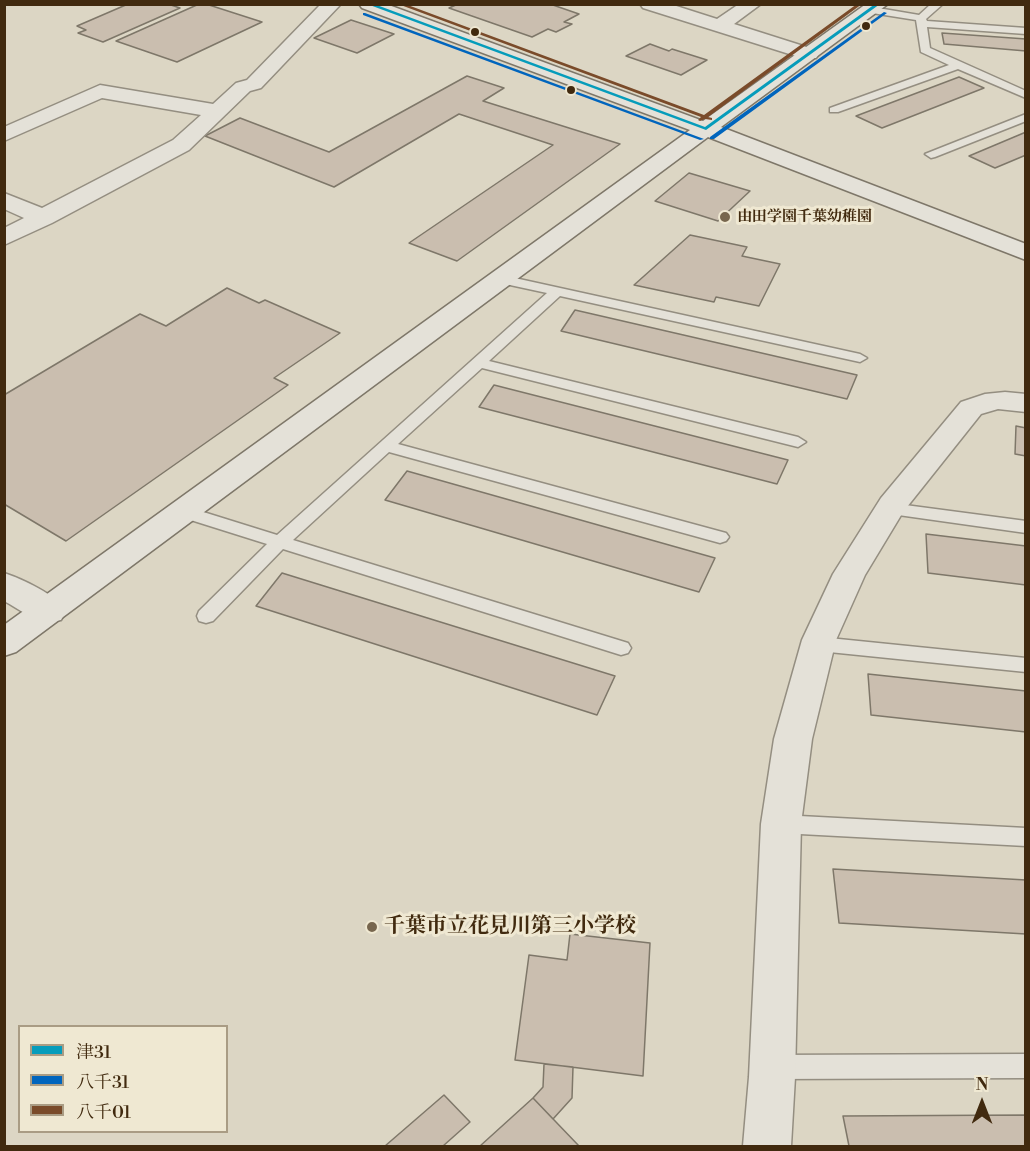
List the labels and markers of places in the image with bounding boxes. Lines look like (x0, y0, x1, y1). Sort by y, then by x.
unlabelled marker (860, 20, 872, 32)
unlabelled marker (469, 26, 481, 38)
unlabelled marker (565, 84, 577, 96)
place label: 由田学園千葉幼稚園 (737, 208, 872, 226)
marker: 由田学園千葉幼稚園 (718, 210, 732, 224)
place label: 千葉市立花見川第三小学校 (384, 914, 636, 940)
marker: 千葉市立花見川第三小学校 (365, 920, 379, 934)

